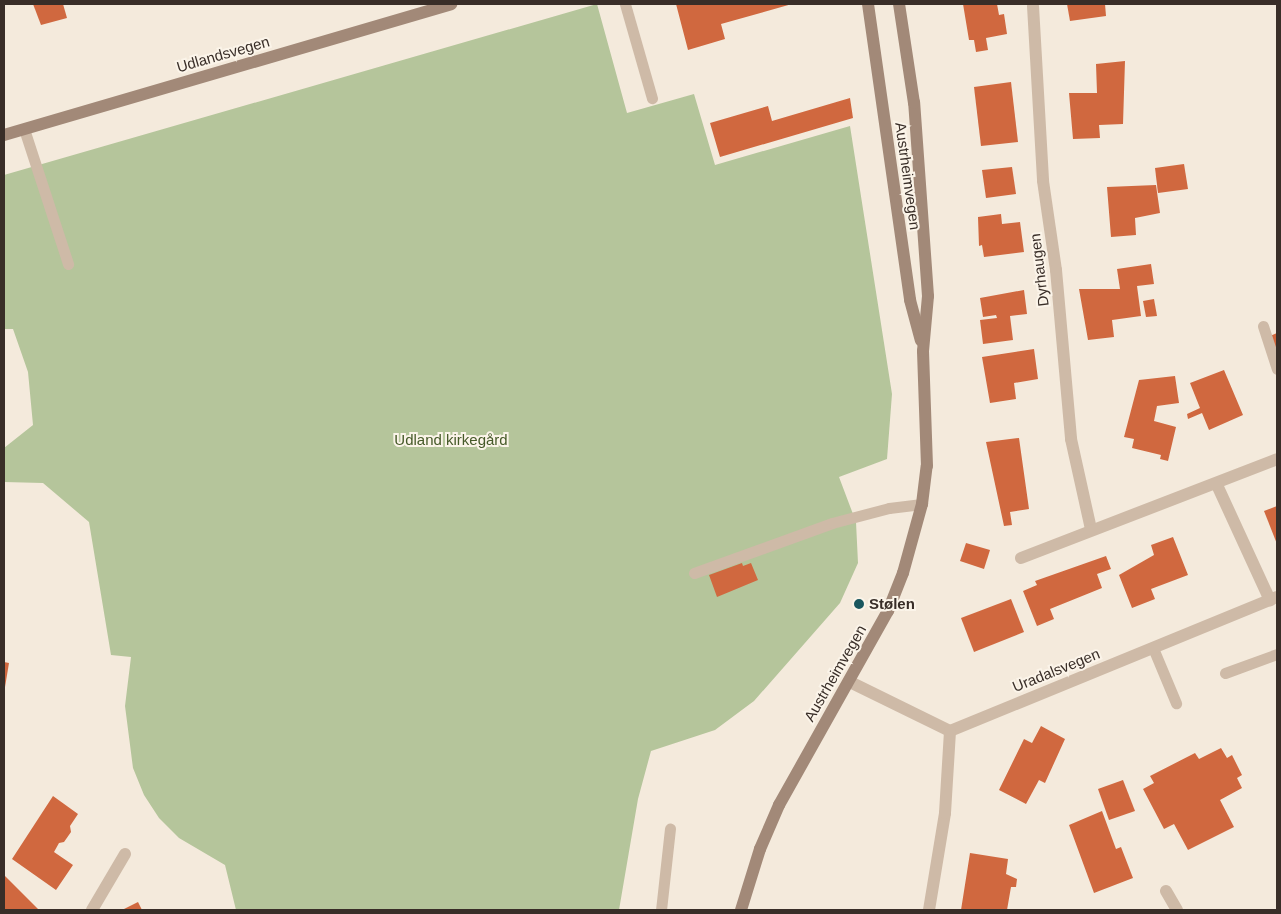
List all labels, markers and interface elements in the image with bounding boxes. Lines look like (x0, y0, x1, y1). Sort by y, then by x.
street label: Udlandsvegen (174, 32, 272, 76)
street label: Austrheimvegen (892, 121, 924, 231)
street label: Dyrhaugen (1026, 232, 1052, 308)
park label: Udland kirkegård (394, 431, 508, 449)
place label: Stølen (869, 595, 915, 613)
marker: Stølen (853, 598, 865, 610)
street label: Austrheimvegen (800, 622, 870, 724)
street label: Uradalsvegen (1010, 644, 1102, 696)

